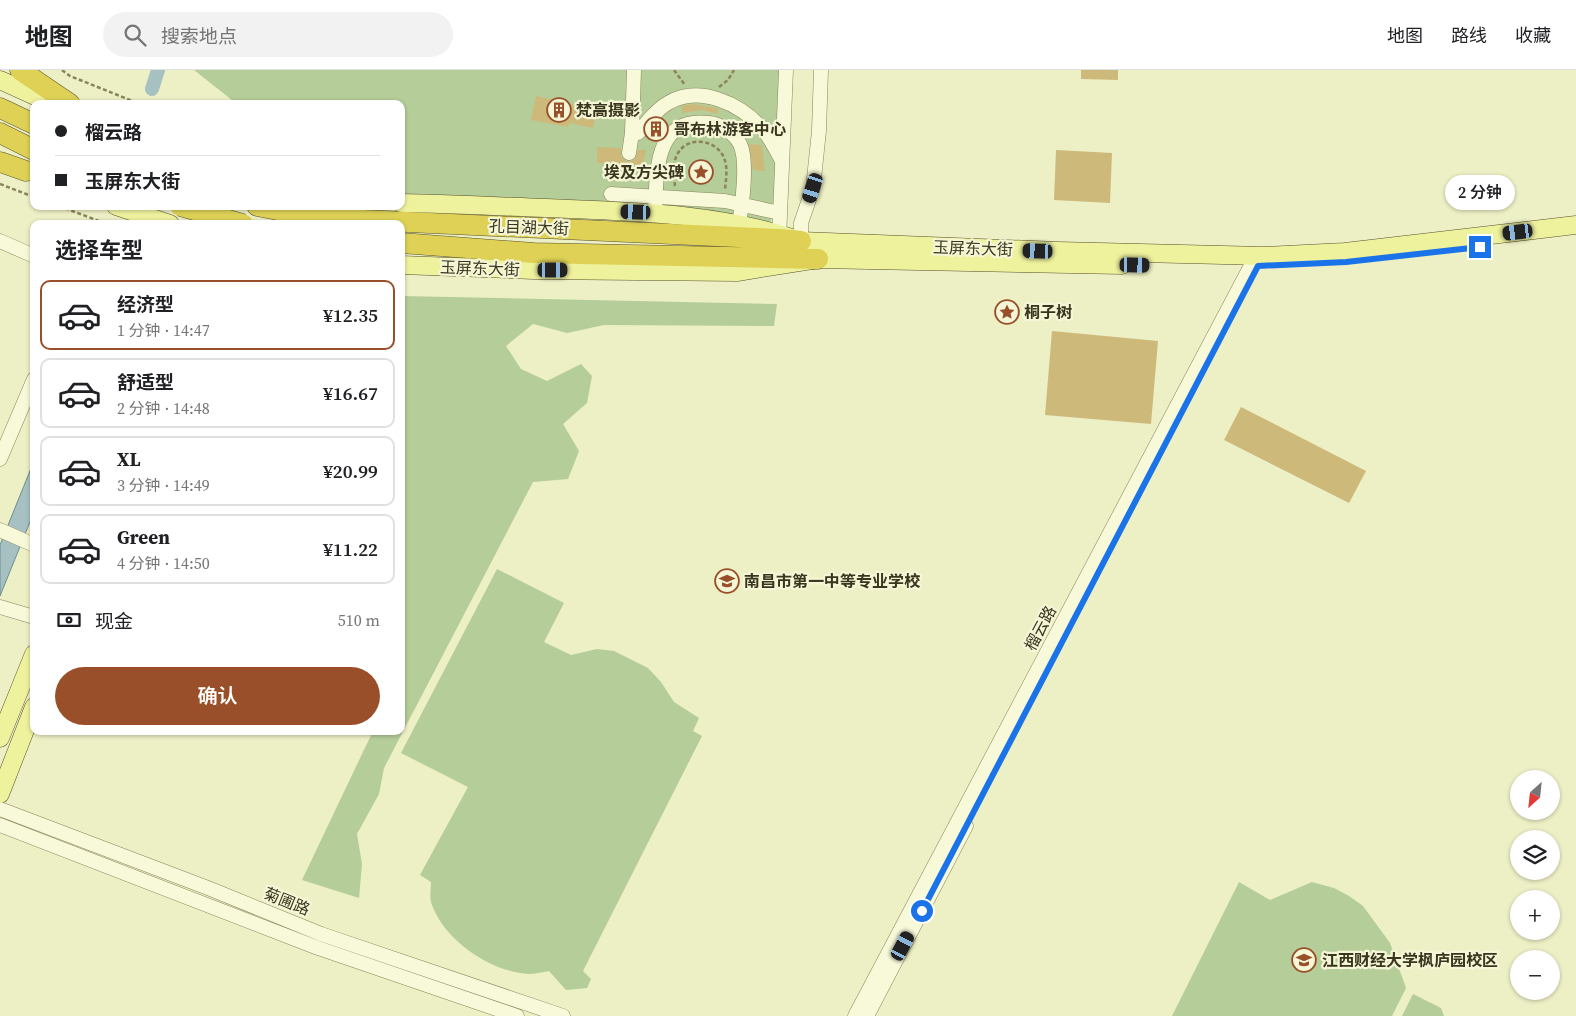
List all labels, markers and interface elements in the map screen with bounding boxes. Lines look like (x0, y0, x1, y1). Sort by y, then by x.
search box (103, 12, 453, 57)
text: 地图 (25, 20, 73, 53)
icon: search (121, 21, 149, 49)
text: 搜索地点 (161, 23, 237, 49)
text: 地图 (1387, 23, 1423, 48)
text: 路线 (1451, 23, 1487, 48)
text: 收藏 (1515, 23, 1551, 48)
building icon: 梵高摄影 (546, 97, 572, 123)
place label: 梵高摄影 (576, 99, 640, 121)
building icon: 哥布林游客中心 (643, 116, 669, 142)
place label: 哥布林游客中心 (674, 118, 786, 140)
text: 榴云路 (85, 119, 142, 145)
place icon: 埃及方尖碑 (688, 159, 714, 185)
place label: 埃及方尖碑 (604, 161, 684, 183)
text: 玉屏东大街 (85, 168, 180, 194)
car (801, 171, 824, 205)
callout: 2 分钟 (1445, 174, 1515, 210)
text: 2 分钟 (1458, 181, 1502, 203)
car (620, 204, 651, 220)
street label: 孔目湖大街 (489, 215, 569, 239)
car (1502, 223, 1533, 241)
text: 选择车型 (55, 235, 143, 265)
street label: 玉屏东大街 (933, 236, 1013, 260)
route end (1469, 236, 1491, 258)
car (1022, 243, 1053, 259)
street label: 玉屏东大街 (440, 256, 520, 280)
car (1119, 257, 1150, 273)
car (538, 263, 568, 278)
text: 经济型 (117, 291, 174, 317)
icon: car (57, 293, 102, 338)
place icon: 桐子树 (994, 299, 1020, 325)
place label: 桐子树 (1024, 301, 1072, 323)
text: ¥12.35 (323, 302, 378, 328)
text: 1 分钟 · 14:47 (117, 319, 210, 341)
text: 舒适型 (117, 369, 174, 395)
icon: car (57, 371, 102, 416)
text: ¥16.67 (323, 380, 378, 406)
text: 2 分钟 · 14:48 (117, 397, 210, 419)
text: XL (117, 446, 140, 472)
icon: car (57, 449, 102, 494)
text: ¥20.99 (323, 458, 378, 484)
text: 3 分钟 · 14:49 (117, 474, 210, 496)
text: Green (117, 524, 170, 550)
icon: car (57, 527, 102, 572)
text: ¥11.22 (323, 536, 378, 562)
text: 4 分钟 · 14:50 (117, 552, 210, 574)
school or university icon: 南昌市第一中等专业学校 (714, 568, 740, 594)
place label: 南昌市第一中等专业学校 (744, 570, 921, 592)
street label: 榴云路 (1019, 602, 1061, 654)
icon: cash (55, 606, 83, 634)
text: 现金 (95, 608, 133, 634)
text: 510 m (338, 609, 380, 631)
button: 确认 (55, 667, 380, 725)
north arrow (1510, 770, 1560, 820)
map controls (1510, 770, 1560, 1000)
button: layers (1510, 830, 1560, 880)
street label: 菊圃路 (261, 882, 313, 920)
button: + (1510, 890, 1560, 940)
route start (911, 900, 933, 922)
car (889, 929, 916, 963)
school or university icon: 江西财经大学枫庐园校区 (1291, 947, 1317, 973)
place label: 江西财经大学枫庐园校区 (1322, 949, 1498, 971)
button: − (1510, 950, 1560, 1000)

